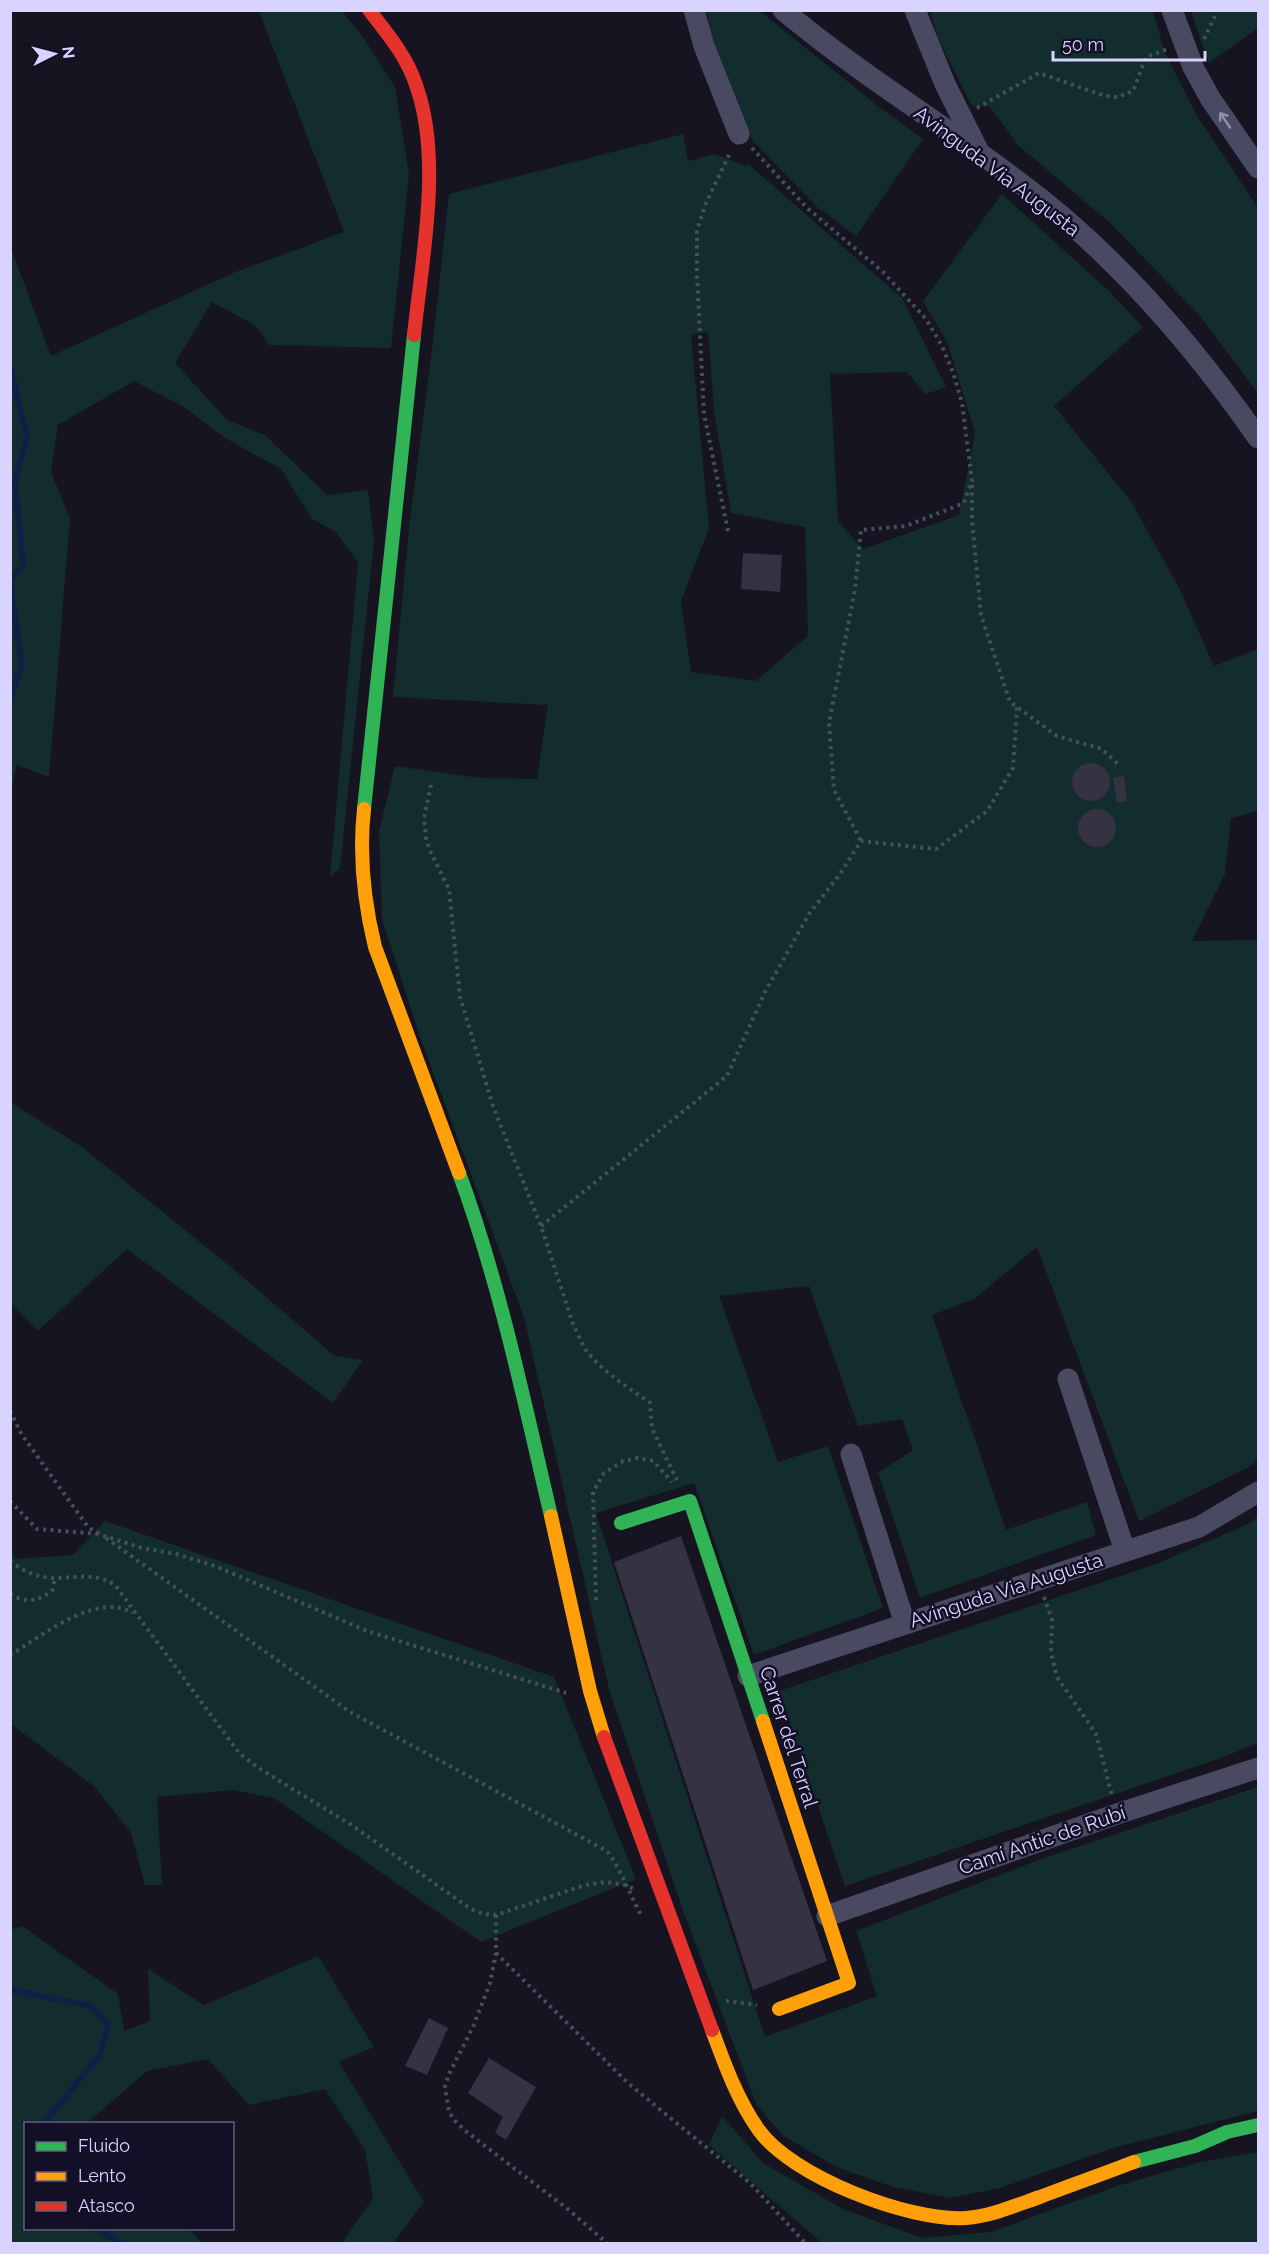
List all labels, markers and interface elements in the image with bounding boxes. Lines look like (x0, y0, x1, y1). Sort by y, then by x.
north arrow (24, 24, 84, 84)
scale bar (1053, 24, 1204, 62)
text: 50 m (1062, 34, 1104, 55)
text: N (58, 45, 79, 60)
street label: Avinguda Via Augusta (909, 101, 1085, 241)
one-way arrow (1219, 112, 1231, 129)
street label: Avinguda Via Augusta (906, 1547, 1106, 1633)
street label: Carrer del Terral (755, 1663, 823, 1811)
street label: Camí Antic de Rubí (955, 1800, 1129, 1880)
legend (24, 2122, 234, 2230)
text: Fluido (78, 2135, 130, 2156)
text: Lento (78, 2165, 126, 2186)
text: Atasco (78, 2195, 135, 2216)

